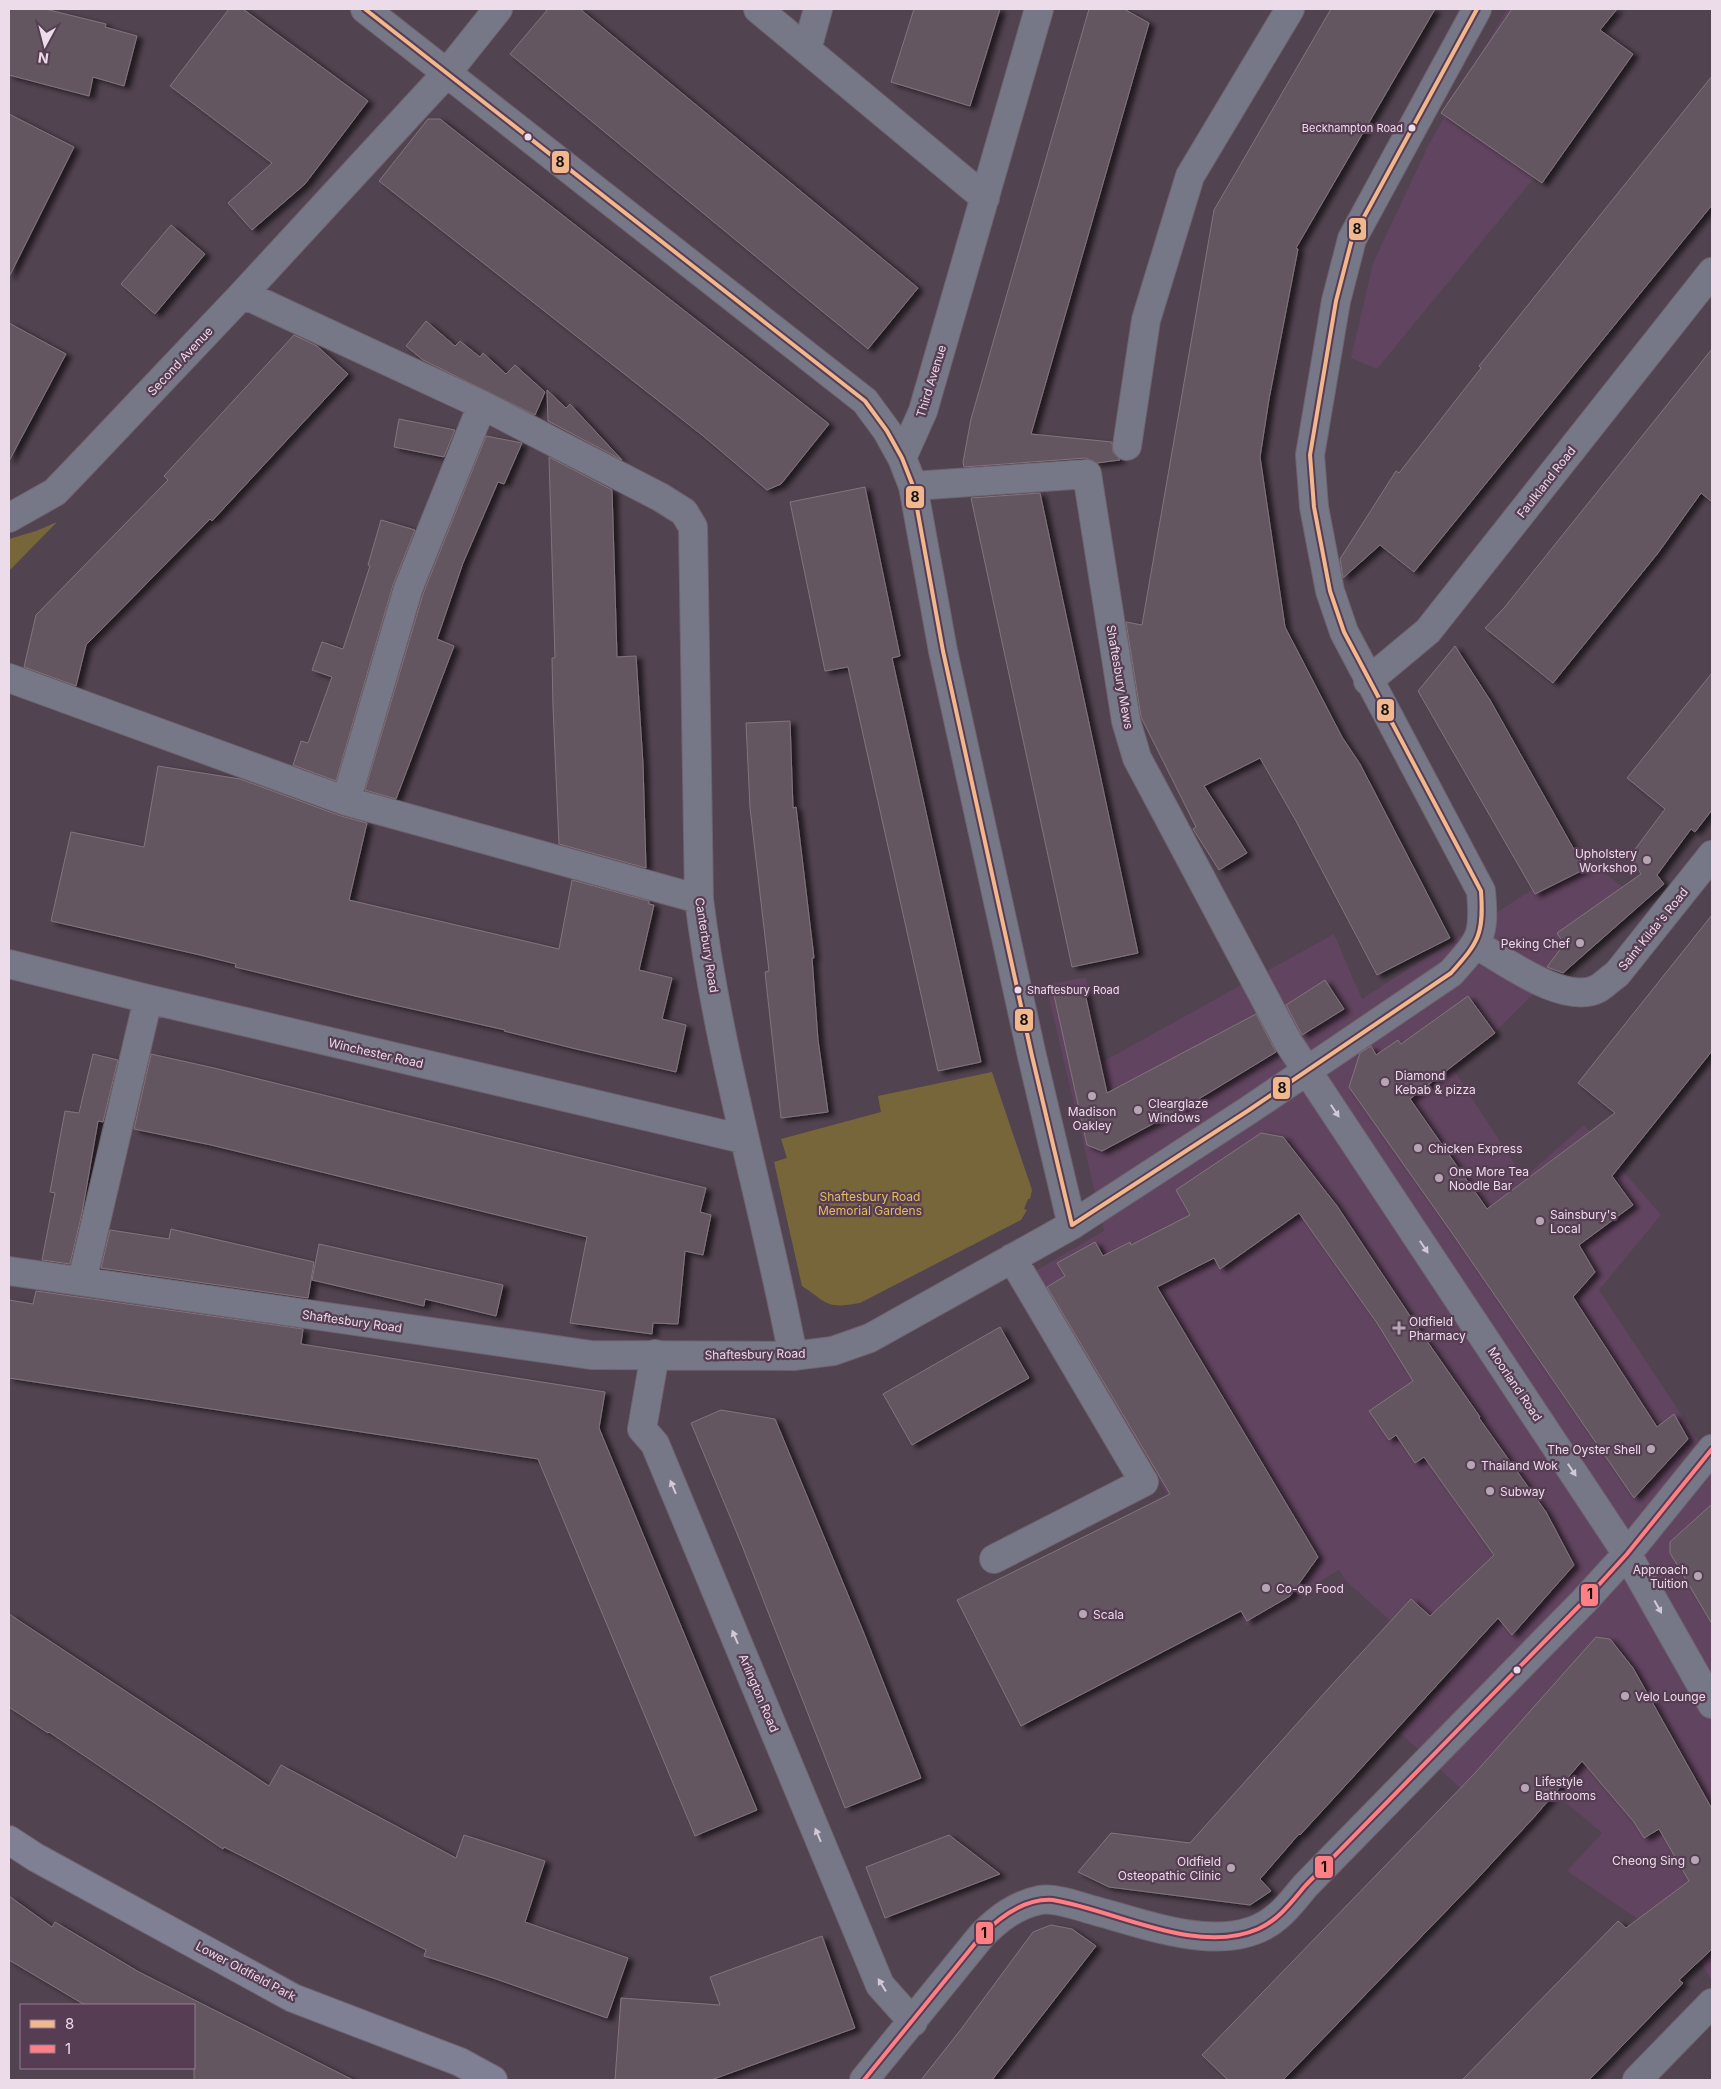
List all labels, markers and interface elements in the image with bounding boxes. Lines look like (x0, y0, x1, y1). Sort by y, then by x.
north arrow (20, 20, 70, 70)
text: N (37, 49, 50, 67)
place label: Beckhampton Road (1302, 121, 1403, 135)
marker: Beckhampton Road (1407, 123, 1417, 133)
unlabelled marker (523, 132, 533, 142)
line badge: 8 (551, 150, 570, 174)
text: 8 (555, 153, 565, 170)
line badge: 8 (1348, 217, 1367, 241)
text: 8 (1352, 220, 1362, 237)
street label: Second Avenue (144, 323, 216, 399)
street label: Third Avenue (913, 343, 949, 419)
street label: Faulkland Road (1513, 443, 1579, 521)
line badge: 8 (905, 485, 925, 509)
text: 8 (910, 488, 920, 505)
street label: Shaftesbury Mews (1103, 624, 1137, 730)
line badge: 8 (1376, 698, 1395, 722)
text: 8 (1380, 701, 1390, 718)
place label: Upholstery Workshop (1575, 846, 1637, 875)
marker: Upholstery Workshop (1641, 854, 1653, 866)
street label: Saint Kilda's Road (1615, 885, 1691, 973)
street label: Canterbury Road (692, 896, 722, 994)
place label: Peking Chef (1501, 936, 1571, 951)
marker: Peking Chef (1574, 937, 1586, 949)
place label: Shaftesbury Road (1027, 983, 1120, 997)
marker: Shaftesbury Road (1013, 985, 1023, 995)
line badge: 8 (1014, 1008, 1034, 1032)
text: 8 (1019, 1011, 1029, 1028)
street label: Winchester Road (327, 1035, 425, 1071)
place label: Diamond Kebab & pizza (1395, 1068, 1476, 1097)
line badge: 8 (1272, 1076, 1291, 1100)
marker: Diamond Kebab & pizza (1379, 1076, 1391, 1088)
text: 8 (1277, 1079, 1287, 1096)
marker: Madison Oakley (1086, 1090, 1098, 1102)
place label: Clearglaze Windows (1148, 1096, 1208, 1125)
place label: Madison Oakley (1068, 1104, 1116, 1133)
marker: Clearglaze Windows (1132, 1104, 1144, 1116)
one-way arrow (1330, 1104, 1339, 1118)
place label: Chicken Express (1428, 1141, 1523, 1156)
marker: Chicken Express (1412, 1142, 1424, 1154)
place label: One More Tea Noodle Bar (1449, 1164, 1529, 1193)
marker: One More Tea Noodle Bar (1433, 1172, 1445, 1184)
park label: Shaftesbury Road Memorial Gardens (818, 1189, 922, 1218)
place label: Sainsbury's Local (1550, 1207, 1617, 1236)
marker: Sainsbury's Local (1534, 1215, 1546, 1227)
one-way arrow (1419, 1240, 1429, 1253)
street label: Shaftesbury Road (301, 1307, 403, 1335)
place label: Oldfield Pharmacy (1409, 1314, 1466, 1343)
marker: Oldfield Pharmacy (1393, 1322, 1405, 1334)
street label: Moorland Road (1485, 1344, 1545, 1424)
street label: Shaftesbury Road (704, 1346, 806, 1362)
place label: The Oyster Shell (1547, 1442, 1641, 1457)
marker: The Oyster Shell (1645, 1443, 1657, 1455)
place label: Thailand Wok (1481, 1458, 1558, 1473)
marker: Thailand Wok (1465, 1459, 1477, 1471)
one-way arrow (1567, 1463, 1577, 1476)
one-way arrow (668, 1480, 676, 1494)
place label: Subway (1500, 1484, 1545, 1499)
marker: Subway (1484, 1485, 1496, 1497)
place label: Approach Tuition (1633, 1562, 1688, 1591)
marker: Approach Tuition (1692, 1570, 1704, 1582)
place label: Co-op Food (1276, 1581, 1344, 1596)
marker: Co-op Food (1260, 1582, 1272, 1594)
line badge: 1 (1580, 1583, 1599, 1607)
text: 1 (1587, 1585, 1593, 1602)
one-way arrow (1653, 1601, 1662, 1614)
place label: Scala (1093, 1607, 1124, 1622)
marker: Scala (1077, 1608, 1089, 1620)
one-way arrow (731, 1630, 739, 1644)
street label: Arlington Road (736, 1652, 782, 1734)
unlabelled marker (1512, 1665, 1522, 1675)
place label: Velo Lounge (1635, 1689, 1706, 1704)
marker: Velo Lounge (1619, 1690, 1631, 1702)
place label: Lifestyle Bathrooms (1535, 1774, 1596, 1803)
marker: Lifestyle Bathrooms (1519, 1782, 1531, 1794)
one-way arrow (814, 1828, 822, 1843)
place label: Cheong Sing (1612, 1853, 1685, 1868)
place label: Oldfield Osteopathic Clinic (1118, 1854, 1221, 1883)
marker: Cheong Sing (1689, 1854, 1701, 1866)
line badge: 1 (1314, 1855, 1334, 1879)
text: 1 (1321, 1858, 1327, 1875)
marker: Oldfield Osteopathic Clinic (1225, 1862, 1237, 1874)
line badge: 1 (975, 1921, 994, 1945)
text: 1 (981, 1924, 987, 1941)
street label: Lower Oldfield Park (193, 1938, 299, 2004)
one-way arrow (877, 1978, 886, 1992)
legend (20, 2004, 195, 2069)
text: 8 (65, 2014, 74, 2033)
text: 1 (65, 2039, 71, 2058)

